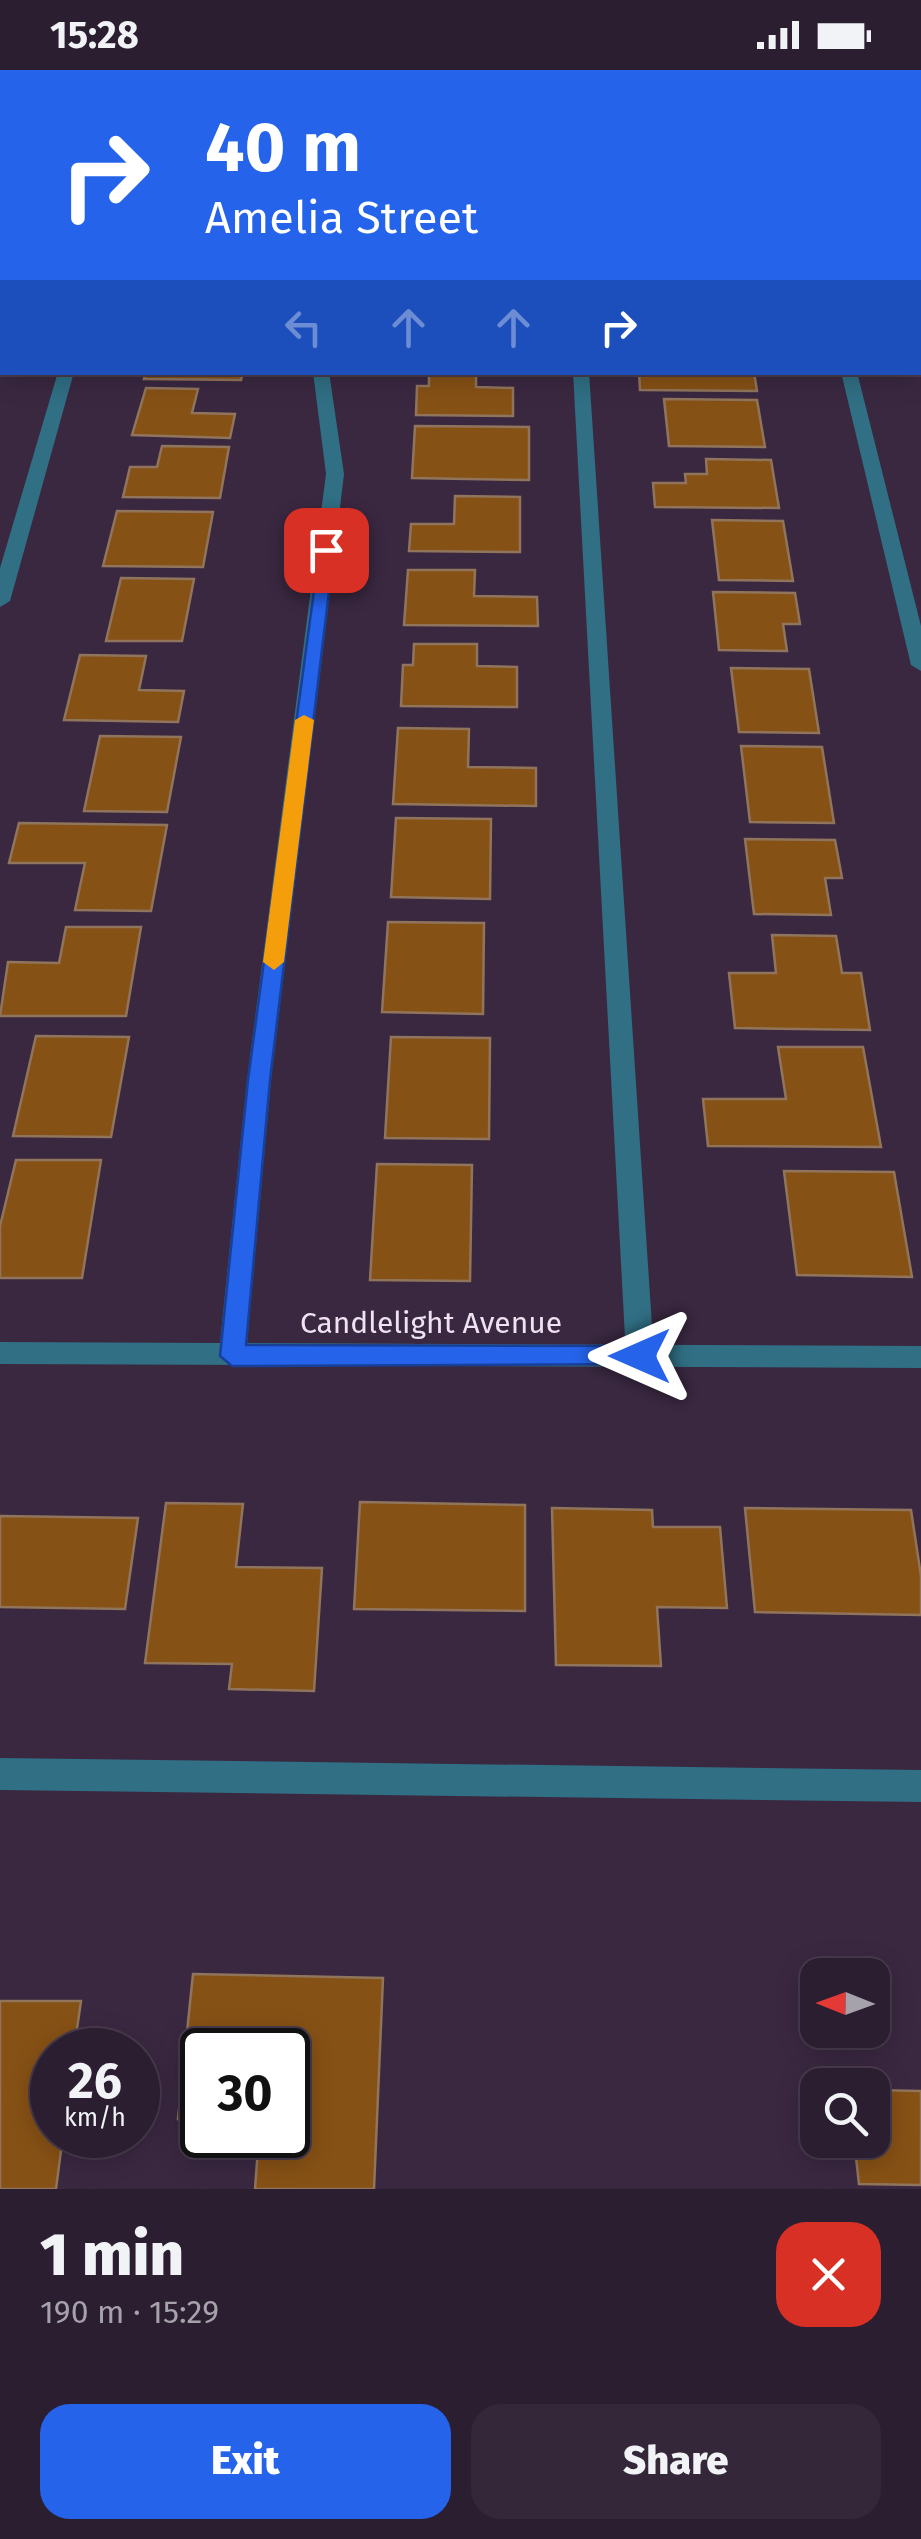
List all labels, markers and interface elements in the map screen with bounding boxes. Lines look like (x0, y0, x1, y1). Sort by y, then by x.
text: 15:28 (50, 12, 139, 58)
text: 40 m (205, 106, 361, 190)
icon: right (40, 110, 170, 240)
text: Amelia Street (205, 191, 478, 245)
icon: left (276, 300, 331, 355)
icon: ahead (381, 300, 436, 355)
icon: ahead (486, 300, 541, 355)
icon: right (591, 300, 646, 355)
pin (284, 508, 369, 593)
icon: arrive (299, 523, 354, 578)
position arrow (588, 1304, 692, 1408)
street label: Candlelight Avenue (300, 1305, 562, 1341)
north arrow (800, 1958, 890, 2048)
map controls (800, 1958, 890, 2158)
speed limit sign: 30 (180, 2028, 310, 2158)
text: 26 (68, 2051, 122, 2111)
button: search (800, 2068, 890, 2158)
text: km/h (64, 2103, 126, 2133)
text: 1 min (40, 2219, 184, 2291)
button: close (776, 2222, 881, 2327)
text: 190 m · 15:29 (40, 2293, 219, 2331)
button: Exit (40, 2404, 451, 2519)
button: Share (471, 2404, 881, 2519)

